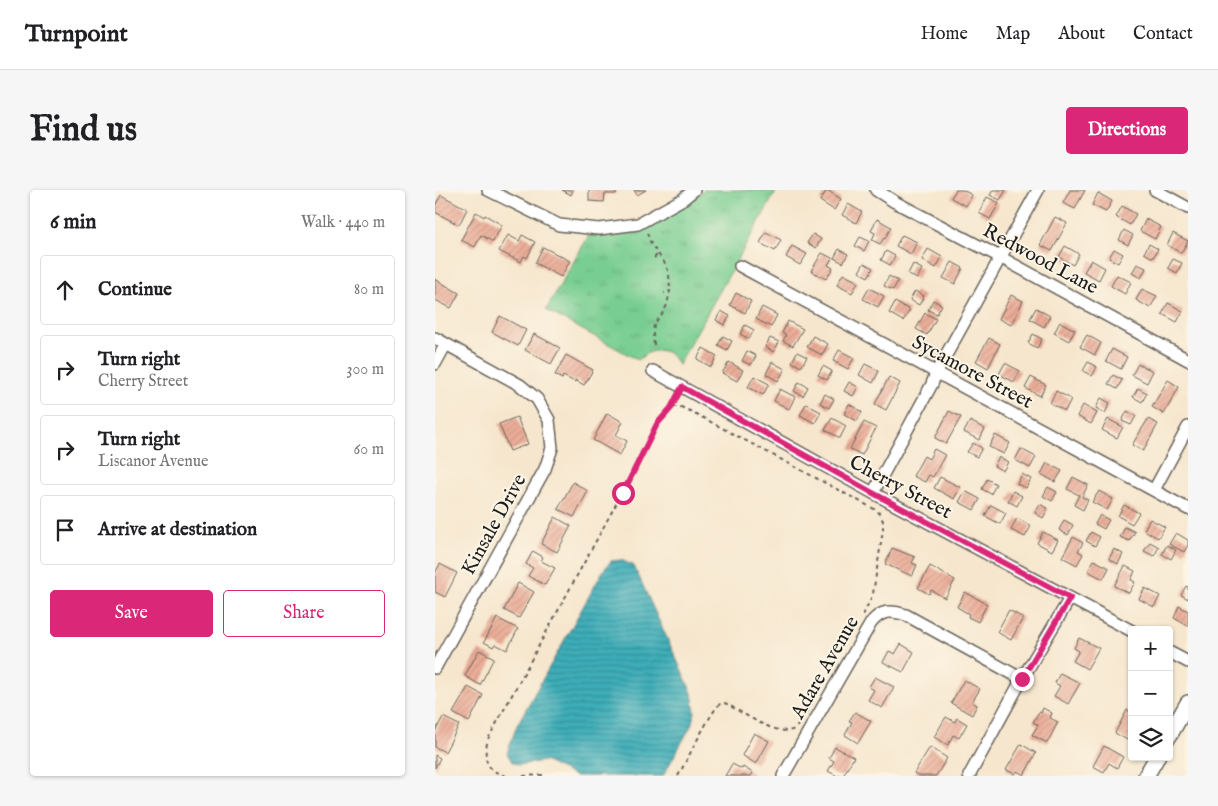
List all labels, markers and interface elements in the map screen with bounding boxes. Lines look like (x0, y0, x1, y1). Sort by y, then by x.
text: Turnpoint (25, 19, 128, 50)
text: Home (921, 23, 968, 46)
text: Map (996, 23, 1030, 46)
text: About (1058, 23, 1105, 46)
text: Contact (1133, 23, 1193, 46)
button: Directions (1066, 107, 1188, 154)
text: Find us (30, 108, 137, 153)
text: 6 min (50, 209, 96, 236)
text: Walk · 440 m (301, 213, 385, 233)
street label: Redwood Lane (978, 218, 1102, 300)
icon: ahead (51, 276, 79, 304)
text: Continue (98, 278, 172, 302)
text: 80 m (354, 280, 384, 300)
street label: Sycamore Street (907, 330, 1037, 415)
text: Turn right (98, 348, 180, 372)
icon: right (51, 356, 79, 384)
text: 300 m (346, 360, 384, 380)
text: Cherry Street (98, 372, 188, 392)
text: Turn right (98, 428, 180, 452)
icon: right (51, 436, 79, 464)
text: 60 m (354, 440, 384, 460)
street label: Cherry Street (845, 450, 956, 525)
text: Liscanor Avenue (98, 452, 208, 472)
street label: Kinsale Drive (456, 470, 532, 580)
route start (612, 482, 635, 505)
icon: arrive (51, 516, 79, 544)
text: Arrive at destination (98, 518, 257, 542)
button: Save (50, 590, 213, 637)
button: Share (223, 590, 385, 637)
street label: Adare Avenue (785, 612, 865, 725)
map controls (1128, 626, 1173, 761)
button: + (1128, 626, 1173, 671)
route end (1011, 668, 1034, 691)
button: − (1128, 671, 1173, 716)
button: layers (1128, 716, 1173, 761)

